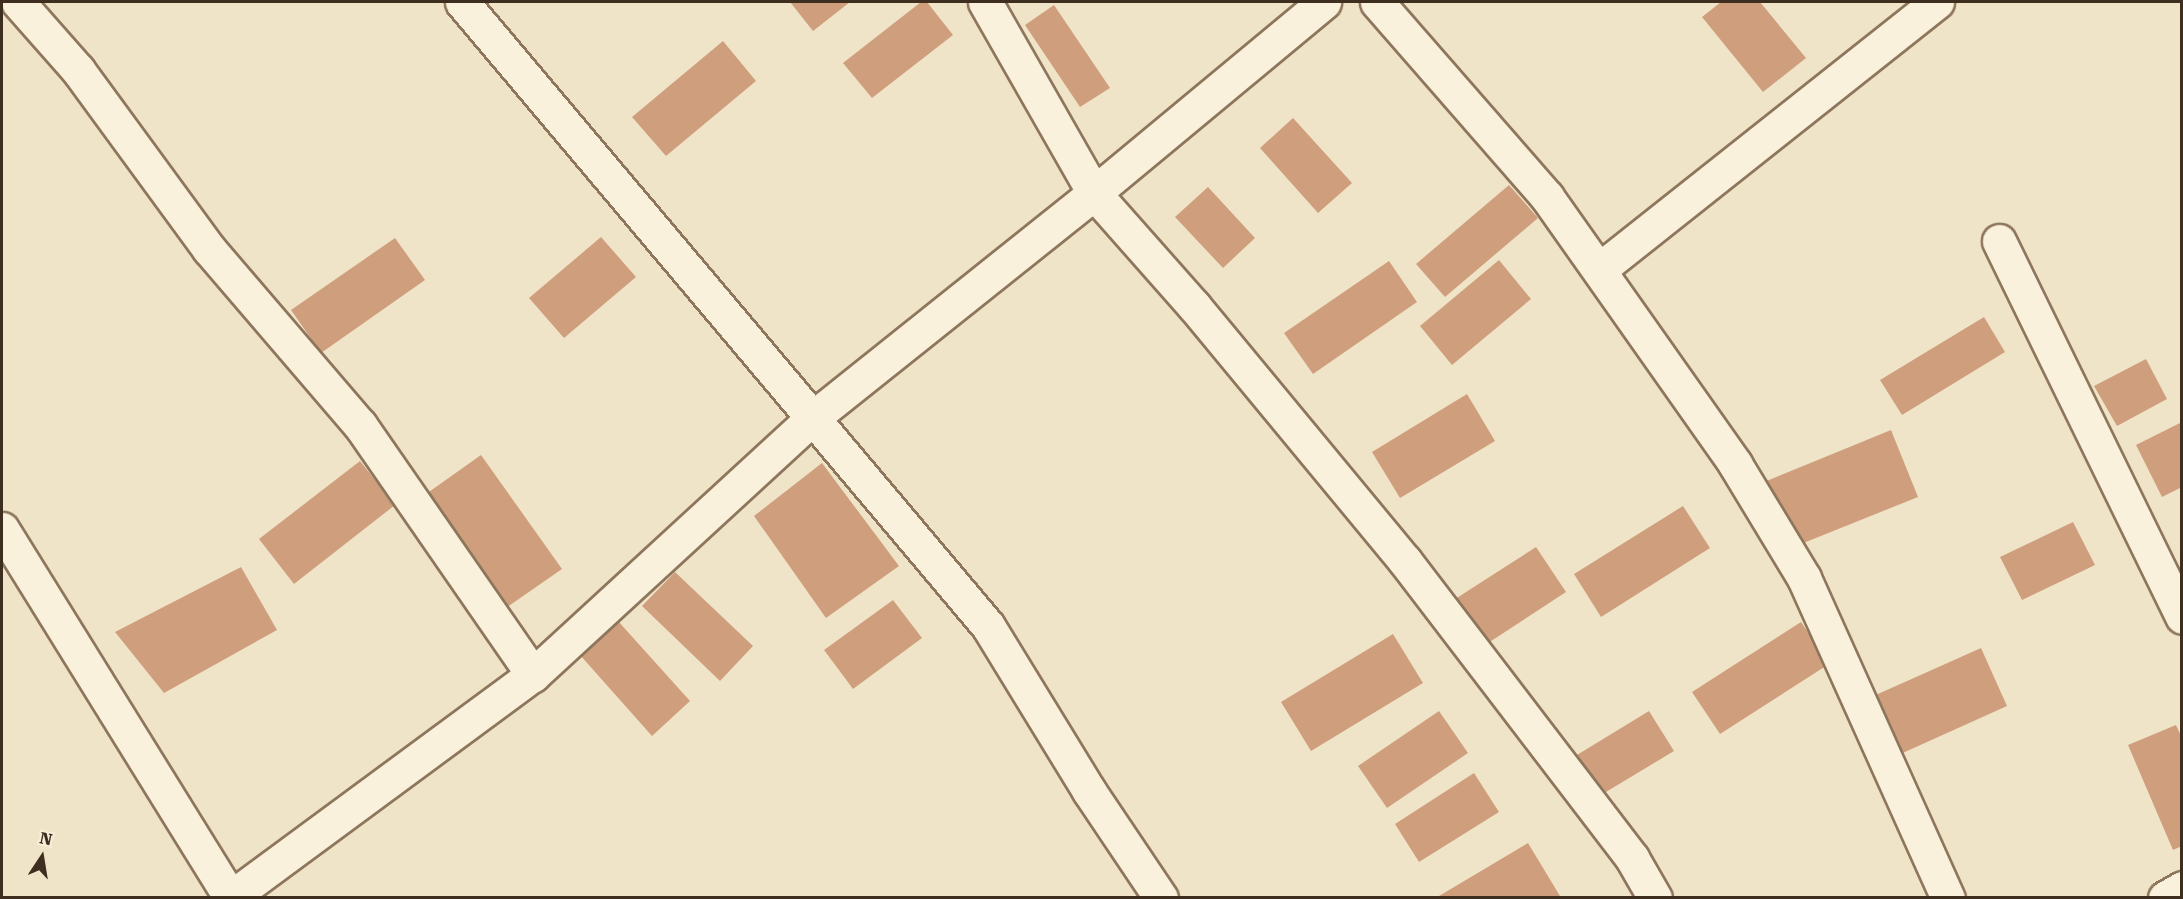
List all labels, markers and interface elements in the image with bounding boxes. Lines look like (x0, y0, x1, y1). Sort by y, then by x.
north arrow (12, 827, 72, 887)
text: N (38, 828, 54, 849)

